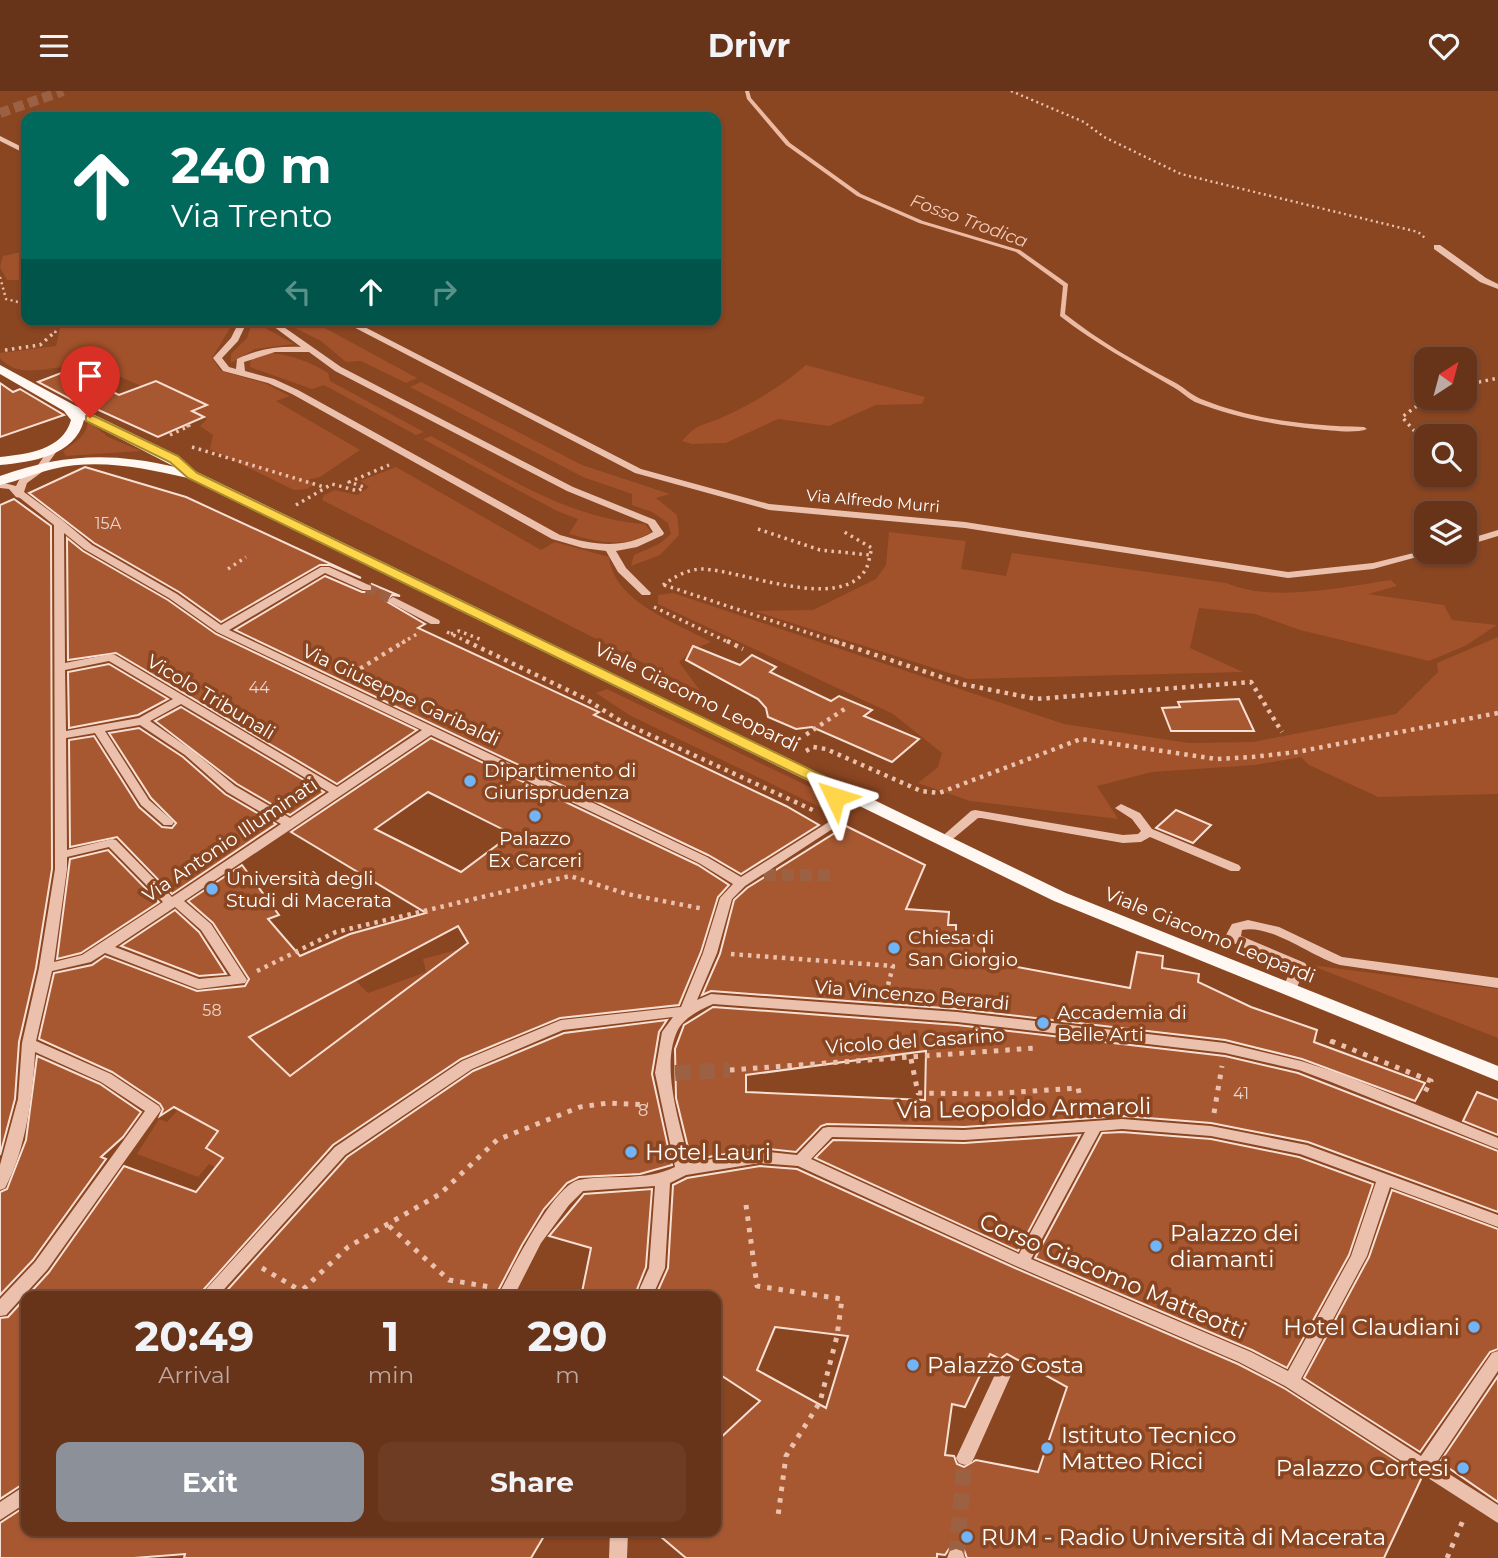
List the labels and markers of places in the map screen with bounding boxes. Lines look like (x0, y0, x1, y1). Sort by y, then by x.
pin (60, 346, 120, 418)
place label: Dipartimento di Giurisprudenza (484, 759, 636, 804)
marker: Dipartimento di Giurisprudenza (462, 773, 478, 789)
marker: Palazzo Ex Carceri (527, 808, 543, 824)
place label: Palazzo Ex Carceri (488, 827, 582, 872)
place label: Università degli Studi di Macerata (226, 867, 392, 912)
marker: Università degli Studi di Macerata (204, 881, 220, 897)
place label: Chiesa di San Giorgio (908, 926, 1018, 971)
marker: Chiesa di San Giorgio (886, 940, 902, 956)
place label: Accademia di Belle Arti (1057, 1001, 1187, 1046)
marker: Accademia di Belle Arti (1035, 1015, 1051, 1031)
place label: Hotel Lauri (645, 1138, 771, 1166)
marker: Hotel Lauri (623, 1144, 639, 1160)
place label: Palazzo dei diamanti (1170, 1219, 1299, 1273)
marker: Palazzo dei diamanti (1148, 1238, 1164, 1254)
place label: Hotel Claudiani (1283, 1313, 1460, 1341)
marker: Hotel Claudiani (1466, 1319, 1482, 1335)
place label: Palazzo Costa (927, 1351, 1084, 1379)
marker: Palazzo Costa (905, 1357, 921, 1373)
place label: Istituto Tecnico Matteo Ricci (1061, 1421, 1236, 1475)
marker: Istituto Tecnico Matteo Ricci (1039, 1440, 1055, 1456)
place label: Palazzo Cortesi (1276, 1454, 1449, 1482)
marker: Palazzo Cortesi (1455, 1460, 1471, 1476)
place label: RUM - Radio Università di Macerata (981, 1523, 1386, 1551)
marker: RUM - Radio Università di Macerata (959, 1529, 975, 1545)

